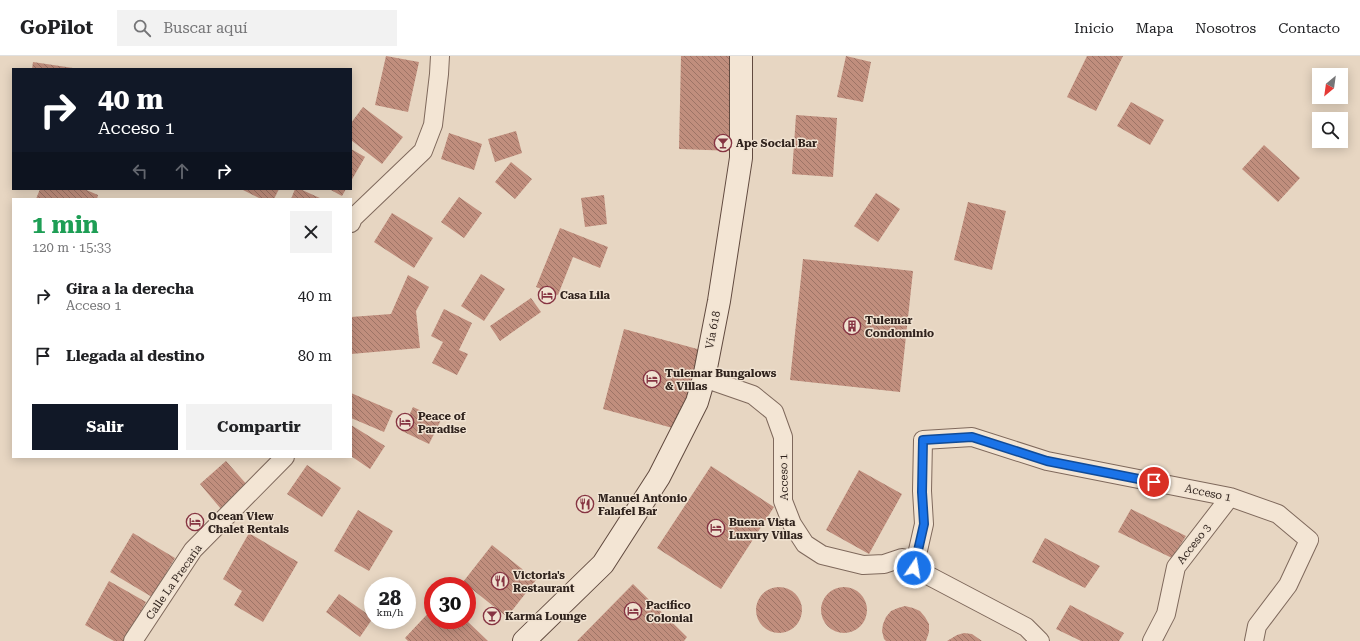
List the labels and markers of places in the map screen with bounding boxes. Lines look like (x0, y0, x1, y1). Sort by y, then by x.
bar icon: Ape Social Bar (713, 133, 733, 153)
place label: Ape Social Bar (736, 137, 817, 150)
hotel icon: Casa Lila (537, 285, 557, 305)
place label: Casa Lila (560, 289, 610, 302)
place label: Tulemar Condominio (865, 314, 934, 340)
building icon: Tulemar Condominio (842, 316, 862, 336)
place label: Tulemar Bungalows & Villas (665, 367, 777, 393)
hotel icon: Tulemar Bungalows & Villas (642, 369, 662, 389)
place label: Peace of Paradise (418, 410, 467, 436)
hotel icon: Peace of Paradise (395, 412, 415, 432)
pin (1137, 465, 1171, 499)
place label: Manuel Antonio Falafel Bar (598, 492, 687, 518)
restaurant icon: Manuel Antonio Falafel Bar (575, 494, 595, 514)
place label: Ocean View Chalet Rentals (208, 510, 289, 536)
hotel icon: Ocean View Chalet Rentals (185, 512, 205, 532)
place label: Buena Vista Luxury Villas (729, 516, 803, 542)
hotel icon: Buena Vista Luxury Villas (706, 518, 726, 538)
place label: Victoria's Restaurant (513, 569, 575, 595)
restaurant icon: Victoria's Restaurant (490, 571, 510, 591)
place label: Pacifico Colonial (646, 599, 693, 625)
hotel icon: Pacifico Colonial (623, 601, 643, 621)
bar icon: Karma Lounge (482, 606, 502, 626)
place label: Karma Lounge (505, 610, 587, 623)

